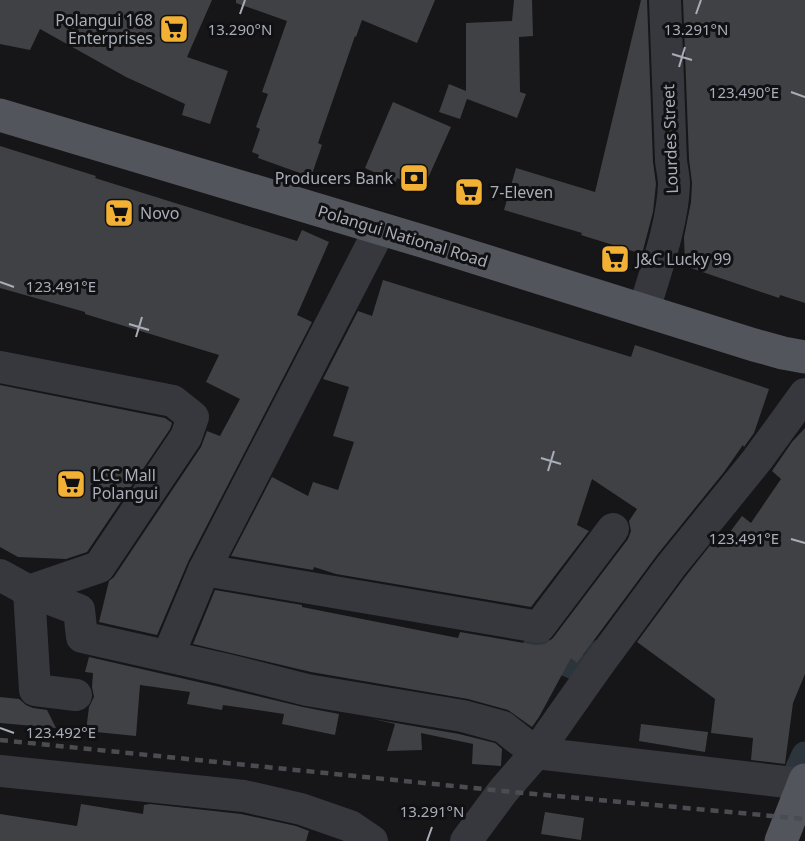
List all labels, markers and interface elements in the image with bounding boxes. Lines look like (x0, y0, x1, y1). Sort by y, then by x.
place label: Polangui 168 Enterprises (55, 9, 153, 49)
supermarket icon: Polangui 168 Enterprises (158, 13, 190, 45)
text: 13.290°N (208, 19, 272, 39)
text: 13.291°N (664, 19, 728, 39)
text: 123.490°E (709, 82, 779, 102)
street label: Lourdes Street (657, 84, 683, 194)
bank icon: Producers Bank (398, 162, 430, 194)
place label: Producers Bank (275, 167, 393, 189)
supermarket icon: 7-Eleven (453, 176, 485, 208)
place label: 7-Eleven (490, 181, 553, 203)
supermarket icon: Novo (103, 197, 135, 229)
street label: Polangui National Road (315, 200, 491, 272)
place label: Novo (140, 202, 179, 224)
supermarket icon: J&C Lucky 99 (599, 243, 631, 275)
place label: J&C Lucky 99 (634, 248, 731, 270)
text: 123.491°E (26, 276, 96, 296)
place label: LCC Mall Polangui (92, 464, 158, 504)
supermarket icon: LCC Mall Polangui (55, 468, 87, 500)
text: 123.491°E (709, 528, 779, 548)
text: 123.492°E (26, 722, 96, 742)
text: 13.291°N (400, 801, 464, 821)

